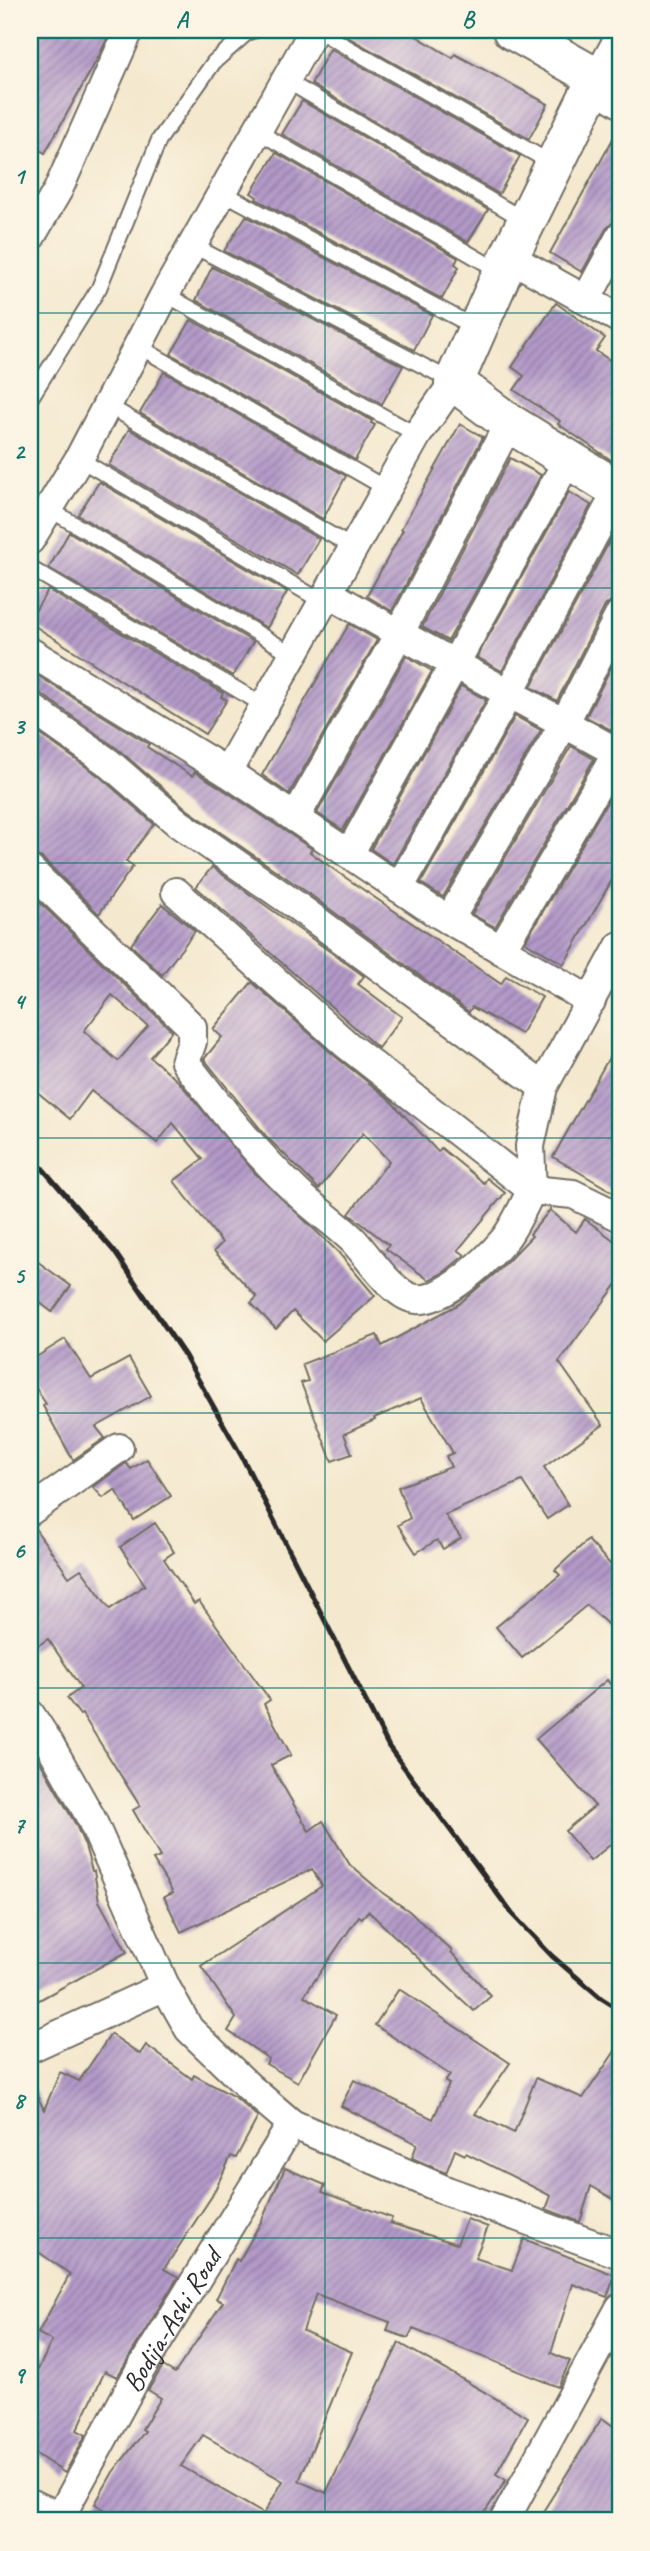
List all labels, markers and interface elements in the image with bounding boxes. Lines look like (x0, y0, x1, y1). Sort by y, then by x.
text: A (176, 5, 190, 34)
text: B (462, 5, 476, 34)
text: 1 (14, 162, 27, 191)
text: 2 (14, 437, 27, 466)
text: 3 (14, 712, 27, 741)
text: 4 (14, 987, 27, 1016)
text: 5 (14, 1261, 26, 1290)
text: 6 (14, 1536, 27, 1565)
text: 7 (14, 1811, 27, 1840)
text: 8 (14, 2086, 27, 2115)
street label: Bodija-Ashi Road (115, 2238, 231, 2398)
text: 9 (14, 2361, 27, 2390)

